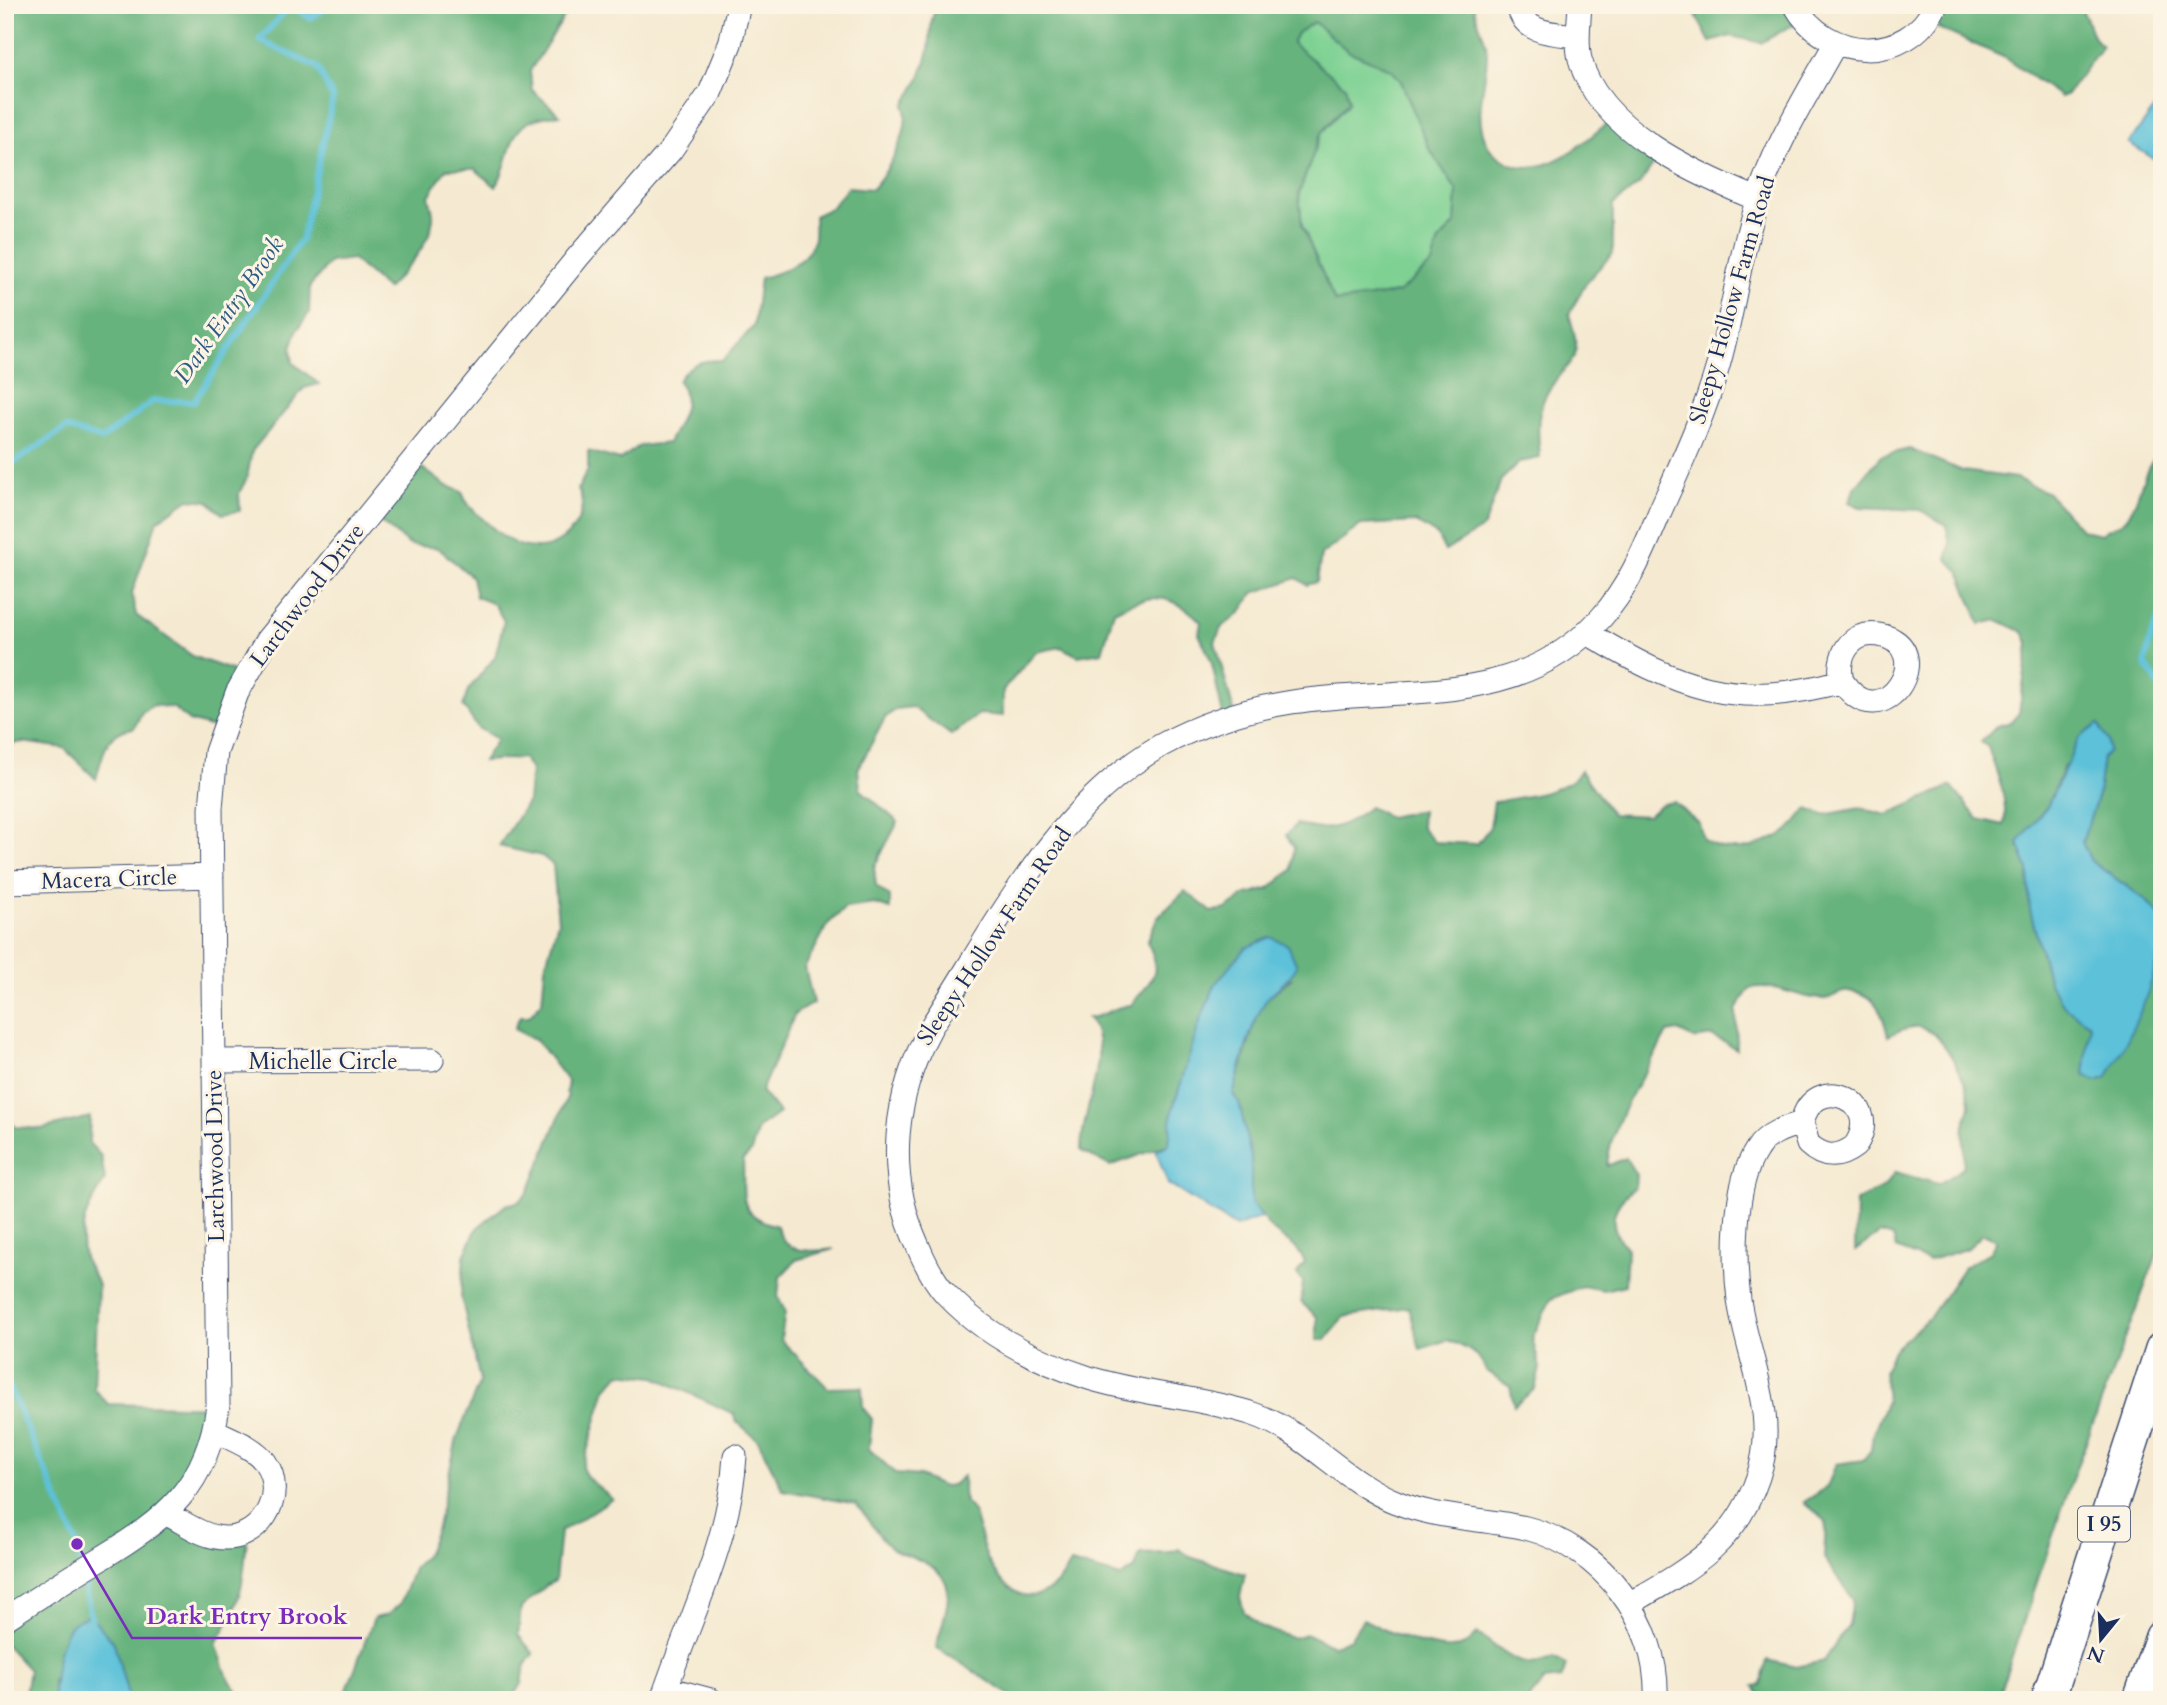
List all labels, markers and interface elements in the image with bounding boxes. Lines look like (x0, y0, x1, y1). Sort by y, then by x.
street label: Sleepy Hollow Farm Road (1682, 172, 1783, 428)
water label: Dark Entry Brook (166, 230, 292, 390)
street label: Larchwood Drive (243, 517, 371, 673)
street label: Sleepy Hollow Farm Road (909, 820, 1079, 1051)
street label: Macera Circle (40, 861, 178, 897)
street label: Michelle Circle (248, 1046, 398, 1077)
street label: Larchwood Drive (198, 1069, 232, 1243)
road number: I 95 (2078, 1506, 2130, 1542)
callout: Dark Entry Brook (132, 1593, 362, 1638)
text: Dark Entry Brook (146, 1600, 348, 1633)
north arrow (2066, 1604, 2136, 1674)
text: N (2084, 1639, 2108, 1669)

